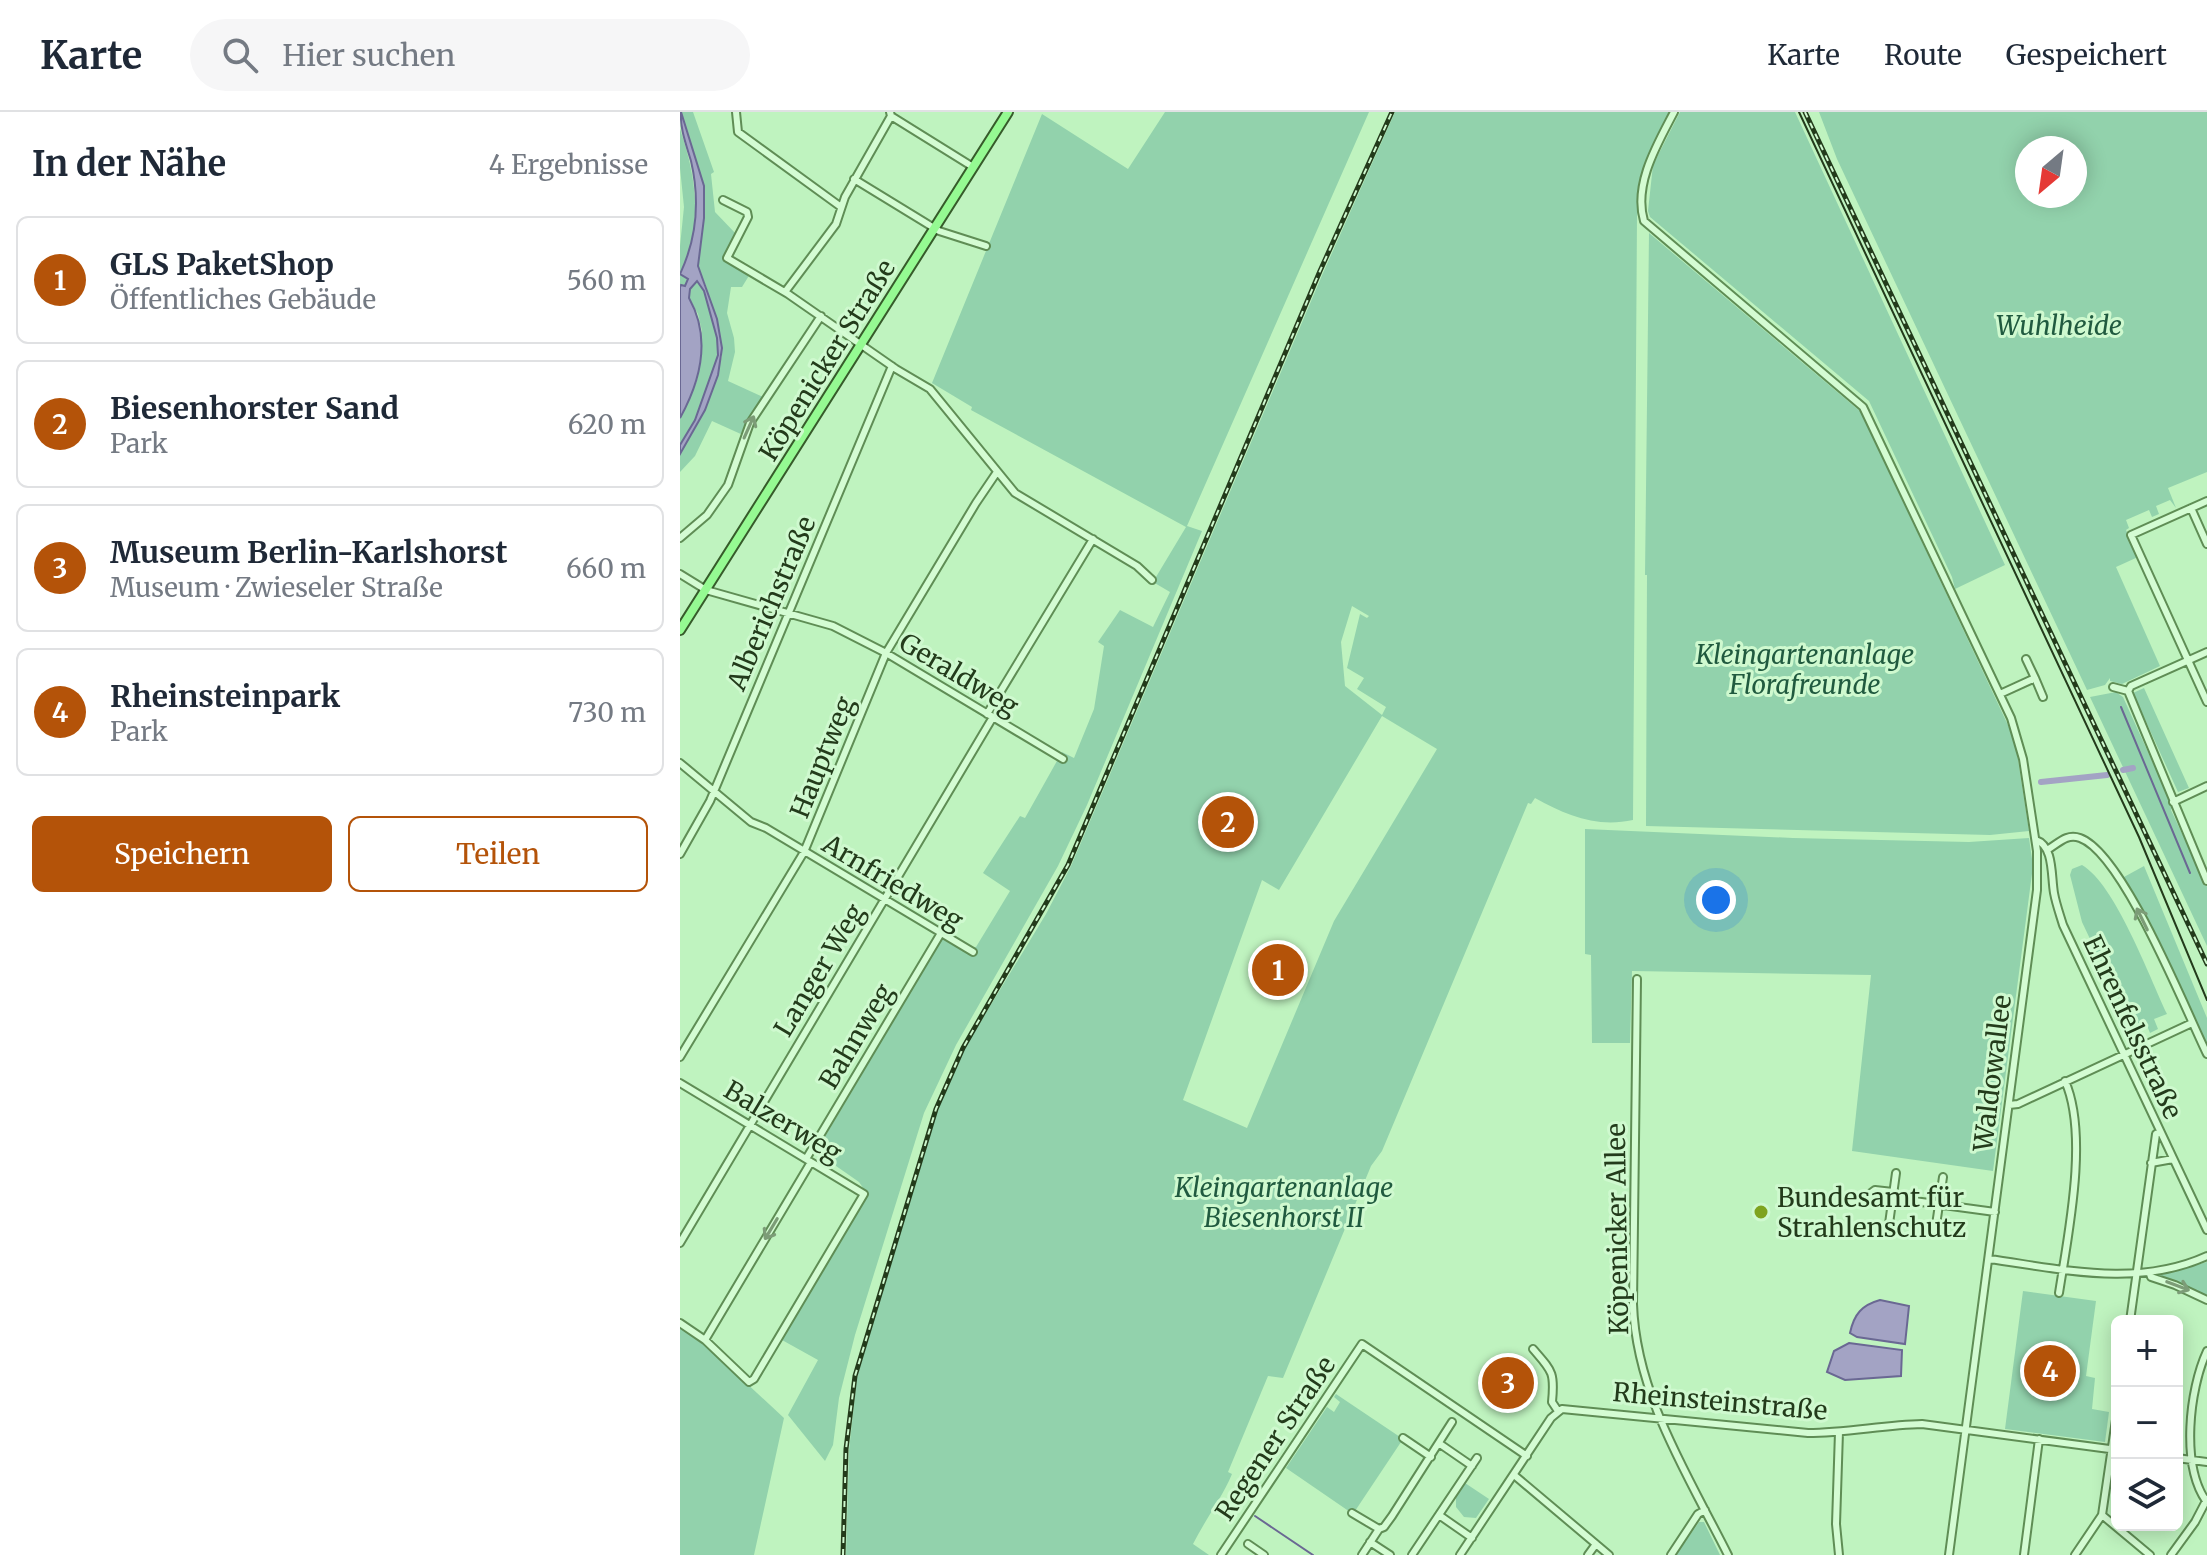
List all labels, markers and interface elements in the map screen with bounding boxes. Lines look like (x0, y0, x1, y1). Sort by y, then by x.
search box (190, 19, 750, 91)
text: Karte (40, 32, 142, 79)
icon: search (218, 33, 262, 77)
text: Hier suchen (282, 36, 455, 74)
text: Karte (1767, 37, 1840, 73)
text: Route (1884, 37, 1962, 73)
text: Gespeichert (2006, 37, 2167, 73)
north arrow (2015, 136, 2087, 208)
text: In der Nähe (32, 143, 226, 185)
text: 4 Ergebnisse (489, 148, 648, 181)
text: GLS PaketShop (110, 245, 334, 283)
street label: Köpenicker Straße (752, 253, 902, 467)
text: 1 (54, 264, 66, 297)
text: 560 m (567, 264, 646, 297)
text: Öffentliches Gebäude (110, 283, 376, 316)
park label: Wuhlheide (1996, 309, 2122, 342)
text: Biesenhorster Sand (110, 389, 399, 427)
text: 2 (52, 408, 68, 441)
text: 620 m (568, 408, 646, 441)
one-way arrow (743, 415, 758, 440)
text: Park (110, 427, 168, 460)
street label: Alberichstraße (719, 511, 822, 696)
text: Museum Berlin-Karlshorst (110, 533, 507, 571)
text: 3 (53, 552, 67, 585)
text: 660 m (566, 552, 646, 585)
text: Museum · Zwieseler Straße (110, 571, 443, 604)
street label: Geraldweg (893, 625, 1025, 723)
park label: Kleingartenanlage Florafreunde (1695, 638, 1914, 701)
text: Rheinsteinpark (110, 677, 340, 715)
street label: Hauptweg (783, 691, 861, 823)
text: 4 (52, 696, 68, 729)
text: 730 m (568, 696, 646, 729)
text: Park (110, 715, 168, 748)
pin: 2 (1202, 792, 1254, 852)
button: Speichern (32, 816, 332, 892)
button: Teilen (348, 816, 648, 892)
street label: Arnfriedweg (816, 827, 970, 937)
your location (1696, 880, 1736, 920)
street label: Langer Weg (767, 898, 872, 1042)
one-way arrow (2134, 907, 2149, 931)
street label: Ehrenfelsstraße (2076, 930, 2190, 1124)
pin: 1 (1252, 940, 1304, 1000)
street label: Bahnweg (812, 977, 900, 1095)
street label: Waldowallee (1966, 993, 2018, 1154)
street label: Balzerweg (718, 1073, 848, 1169)
street label: Köpenicker Allee (1599, 1123, 1635, 1335)
park label: Kleingartenanlage Biesenhorst II (1174, 1171, 1393, 1234)
place label: Bundesamt für Strahlenschutz (1777, 1181, 1966, 1244)
marker: Bundesamt für Strahlenschutz (1752, 1203, 1770, 1221)
one-way arrow (763, 1217, 779, 1240)
one-way arrow (2165, 1280, 2190, 1294)
map controls (2111, 1315, 2183, 1531)
button: + (2111, 1315, 2183, 1387)
pin: 4 (2024, 1341, 2076, 1401)
street label: Regener Straße (1208, 1350, 1342, 1526)
pin: 3 (1482, 1353, 1534, 1413)
street label: Rheinsteinstraße (1611, 1375, 1829, 1427)
button: − (2111, 1387, 2183, 1459)
button: layers (2111, 1459, 2183, 1531)

